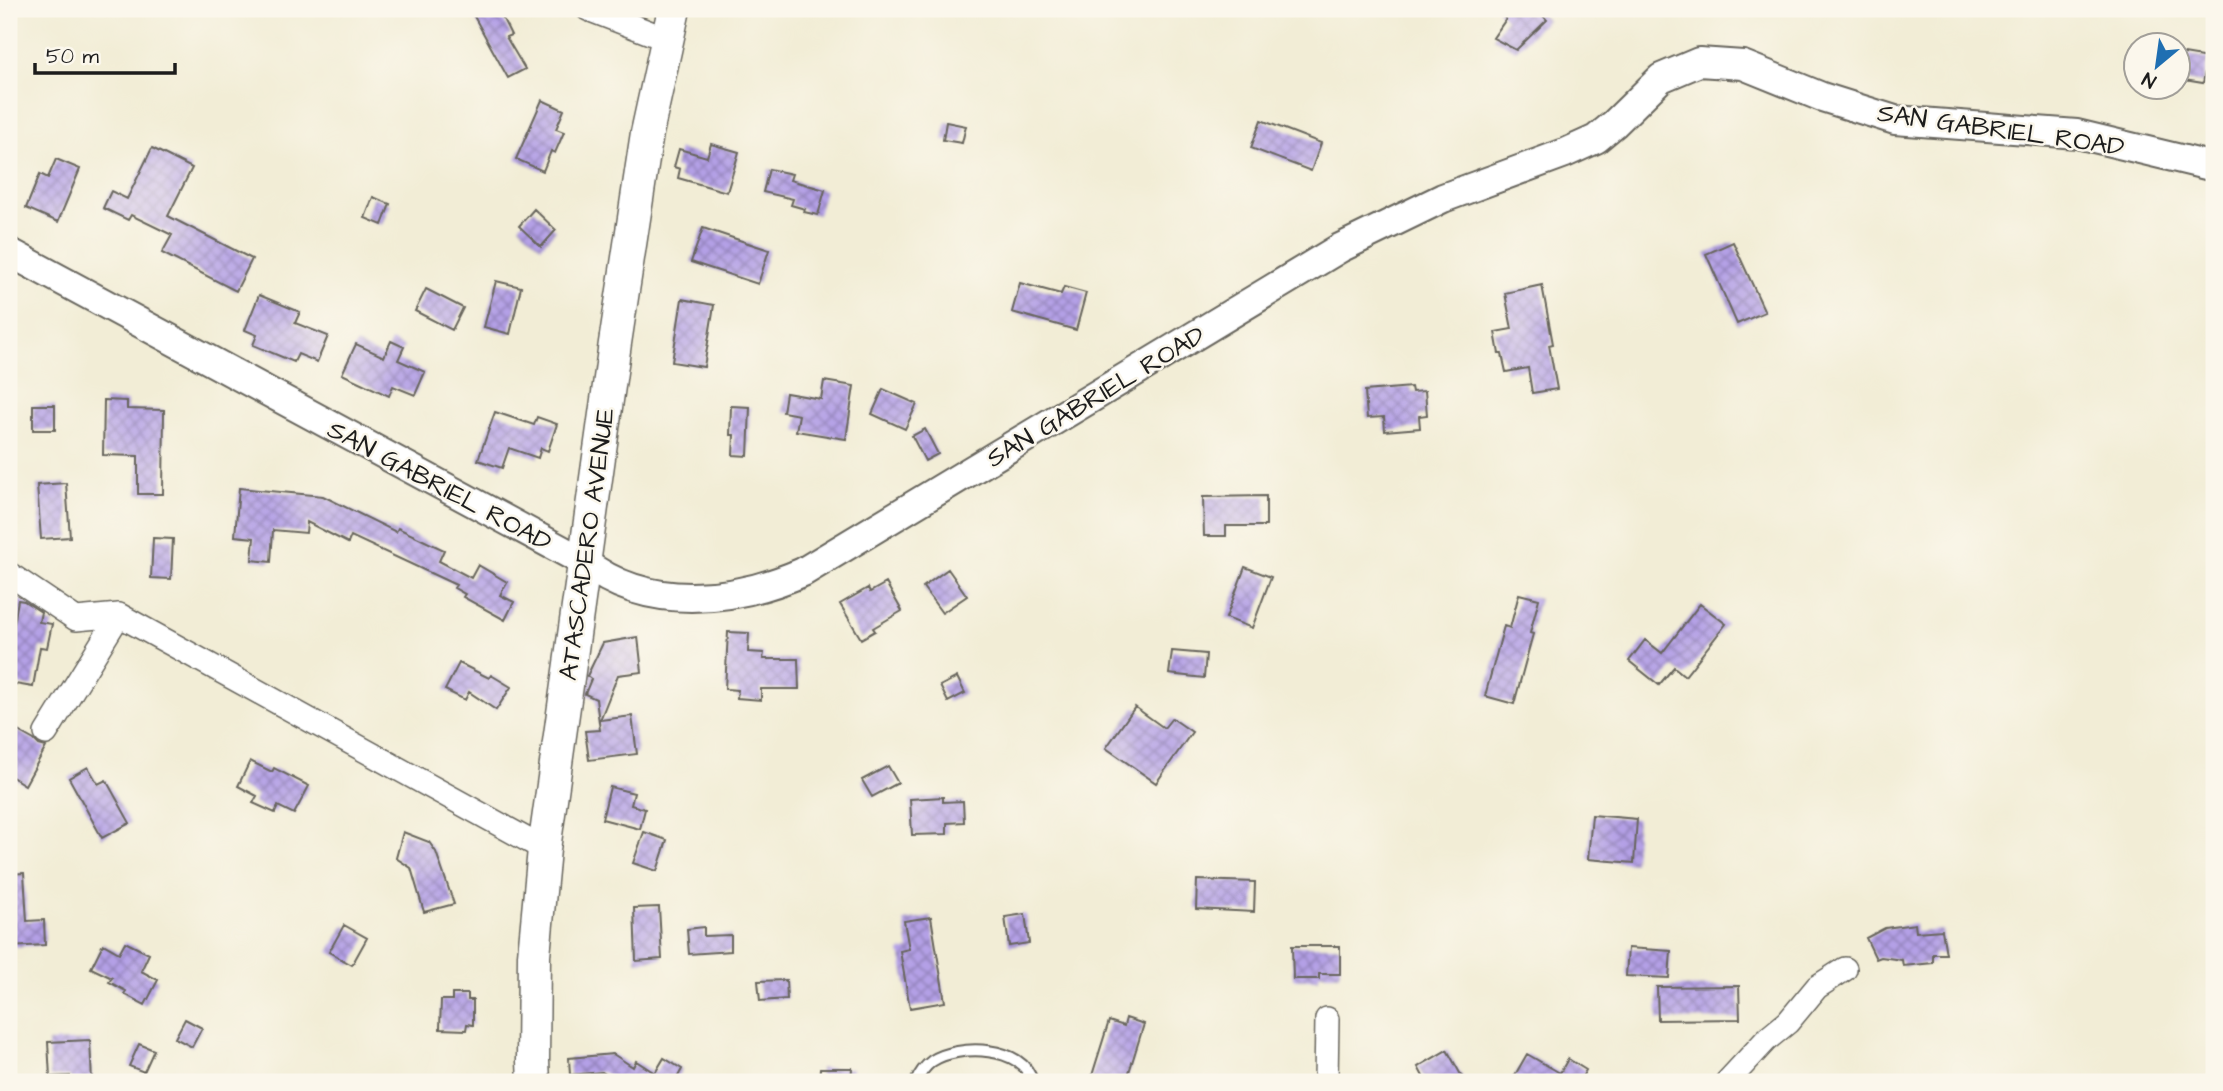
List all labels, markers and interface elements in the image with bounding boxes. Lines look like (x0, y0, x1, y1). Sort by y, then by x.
scale bar (35, 32, 175, 76)
north arrow (2122, 32, 2192, 102)
text: 50 m (46, 42, 100, 71)
text: N (2138, 65, 2161, 94)
street label: SAN GABRIEL ROAD (1875, 95, 2127, 165)
street label: SAN GABRIEL ROAD (980, 317, 1212, 476)
street label: ATASCADERO AVENUE (550, 406, 624, 683)
street label: SAN GABRIEL ROAD (321, 412, 558, 560)

